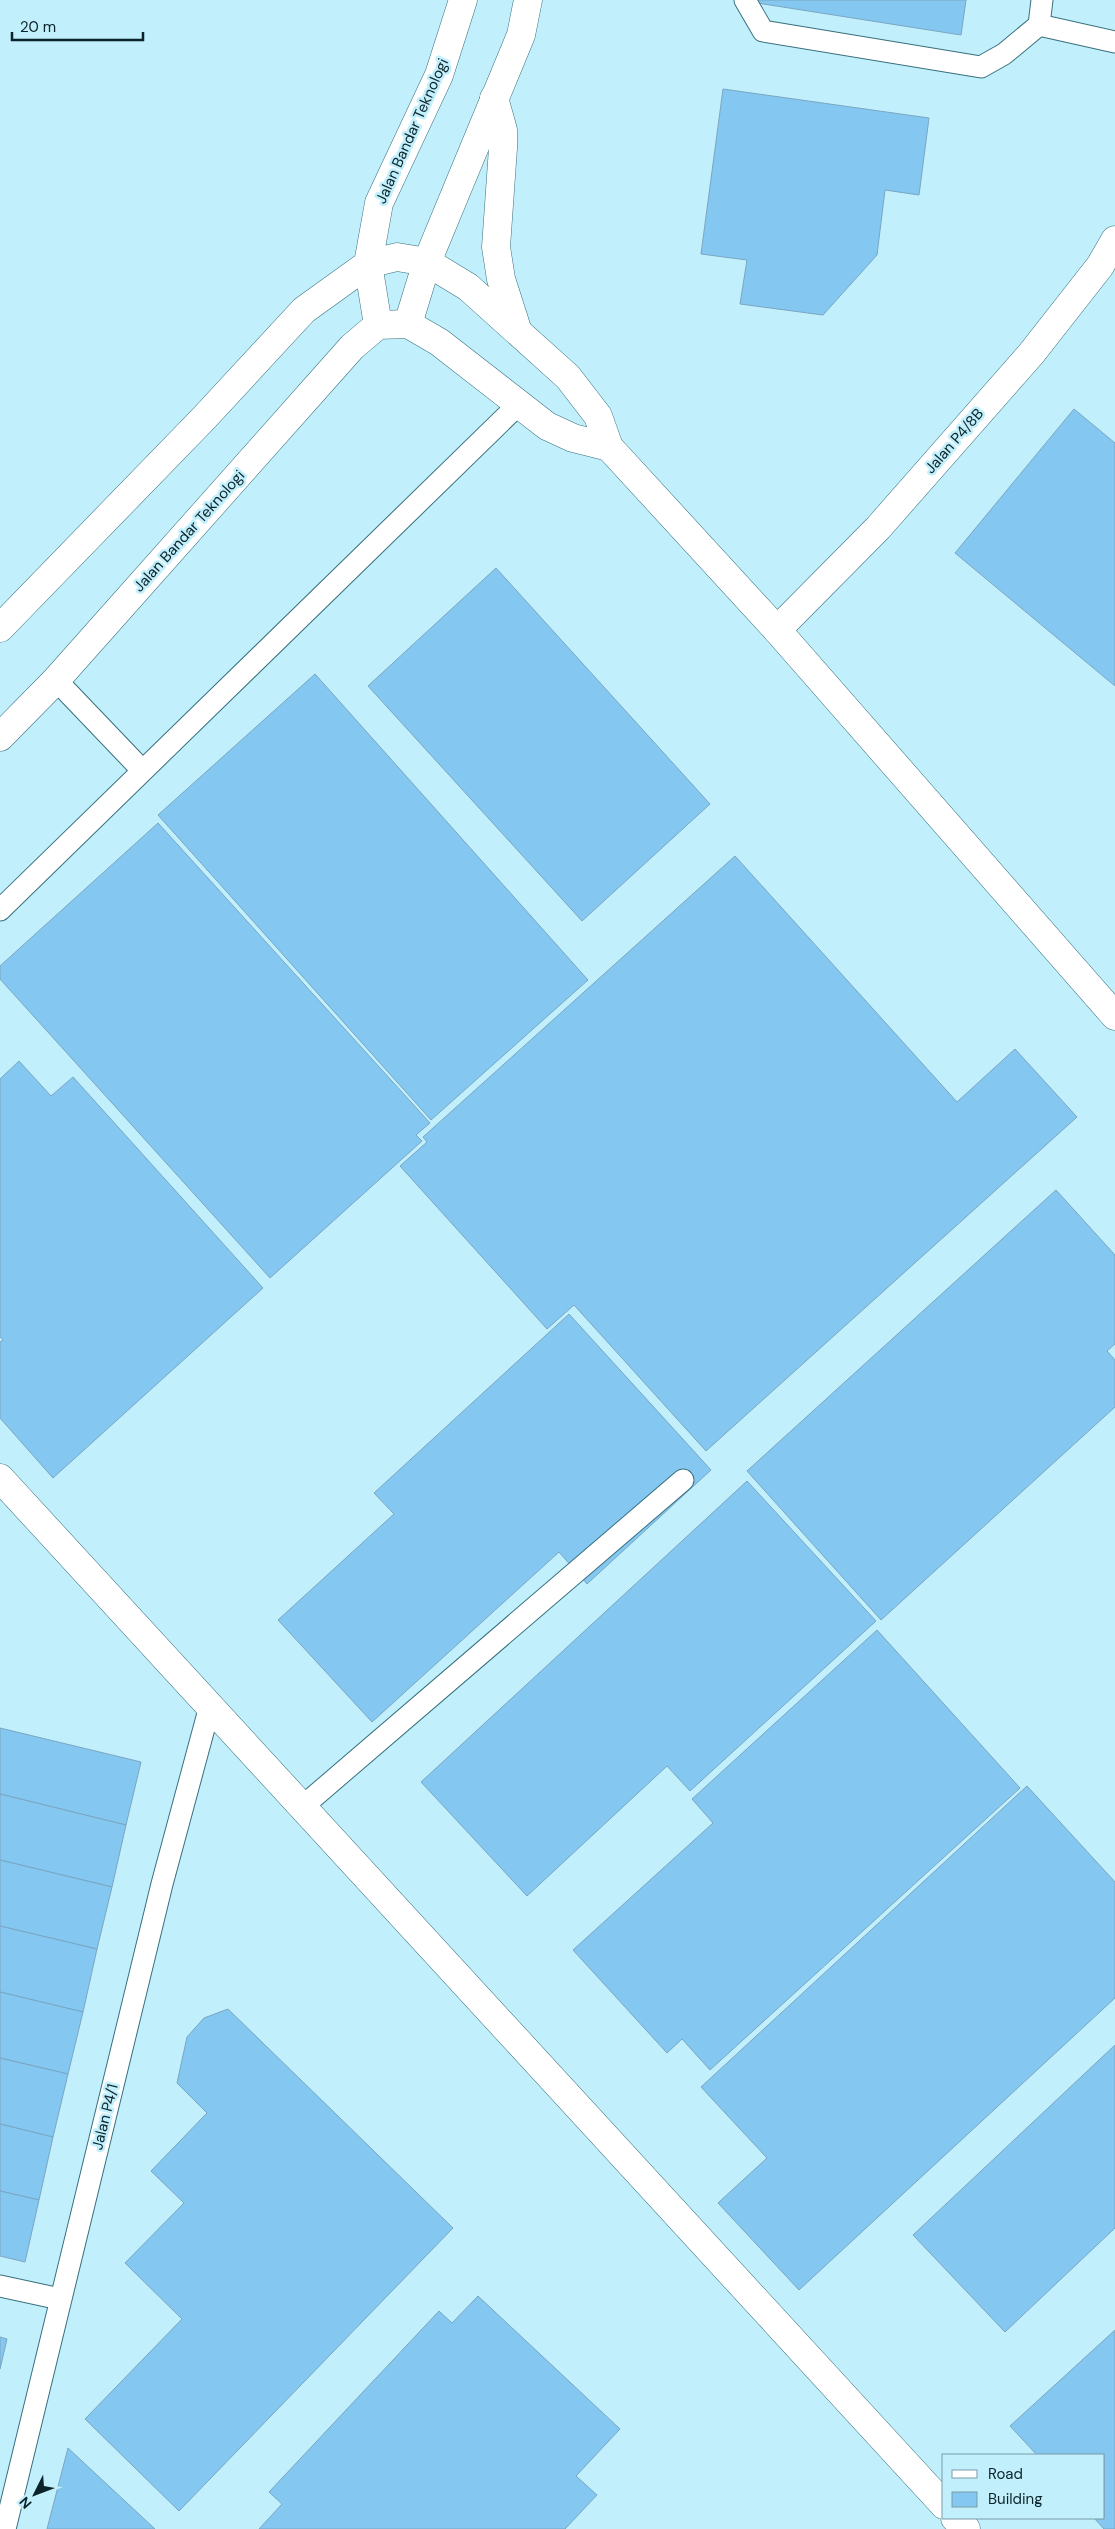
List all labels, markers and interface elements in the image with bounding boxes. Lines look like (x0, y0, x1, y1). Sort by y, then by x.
scale bar (12, 10, 144, 42)
text: 20 m (20, 17, 56, 37)
street label: Jalan Bandar Teknologi (371, 55, 453, 207)
street label: Jalan P4/8B (920, 404, 988, 478)
street label: Jalan Bandar Teknologi (129, 466, 249, 596)
street label: Jalan P4/1 (87, 2082, 123, 2152)
legend (942, 2454, 1105, 2519)
text: Road (988, 2464, 1023, 2484)
north arrow (10, 2469, 60, 2519)
text: Building (988, 2489, 1043, 2509)
text: N (15, 2493, 35, 2513)

